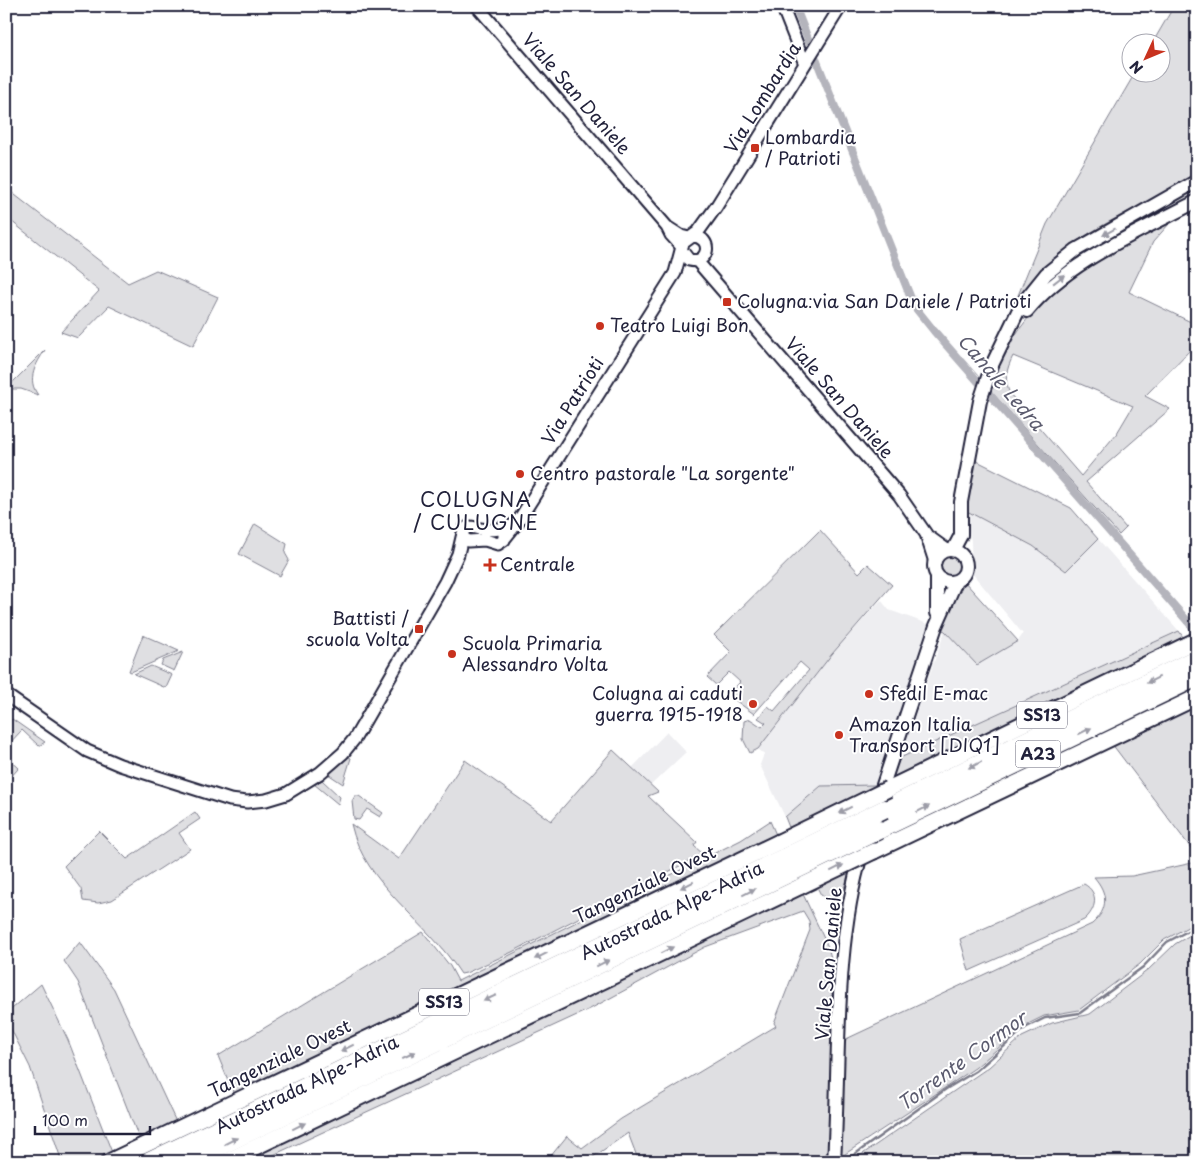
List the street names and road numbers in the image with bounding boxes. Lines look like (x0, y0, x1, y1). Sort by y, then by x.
street label: Viale San Daniele (517, 26, 638, 160)
street label: Via Lombardia (717, 36, 807, 158)
street label: Viale San Daniele (780, 330, 901, 464)
street label: Via Patrioti (534, 351, 609, 449)
road number: SS13 (1017, 702, 1067, 728)
road number: A23 (1016, 741, 1060, 768)
street label: Tangenziale Ovest (569, 837, 720, 930)
street label: Autostrada Alpe-Adria (575, 853, 768, 966)
street label: Viale San Daniele (807, 886, 848, 1042)
road number: SS13 (419, 989, 469, 1016)
street label: Tangenziale Ovest (204, 1011, 355, 1104)
street label: Autostrada Alpe-Adria (210, 1027, 403, 1140)

